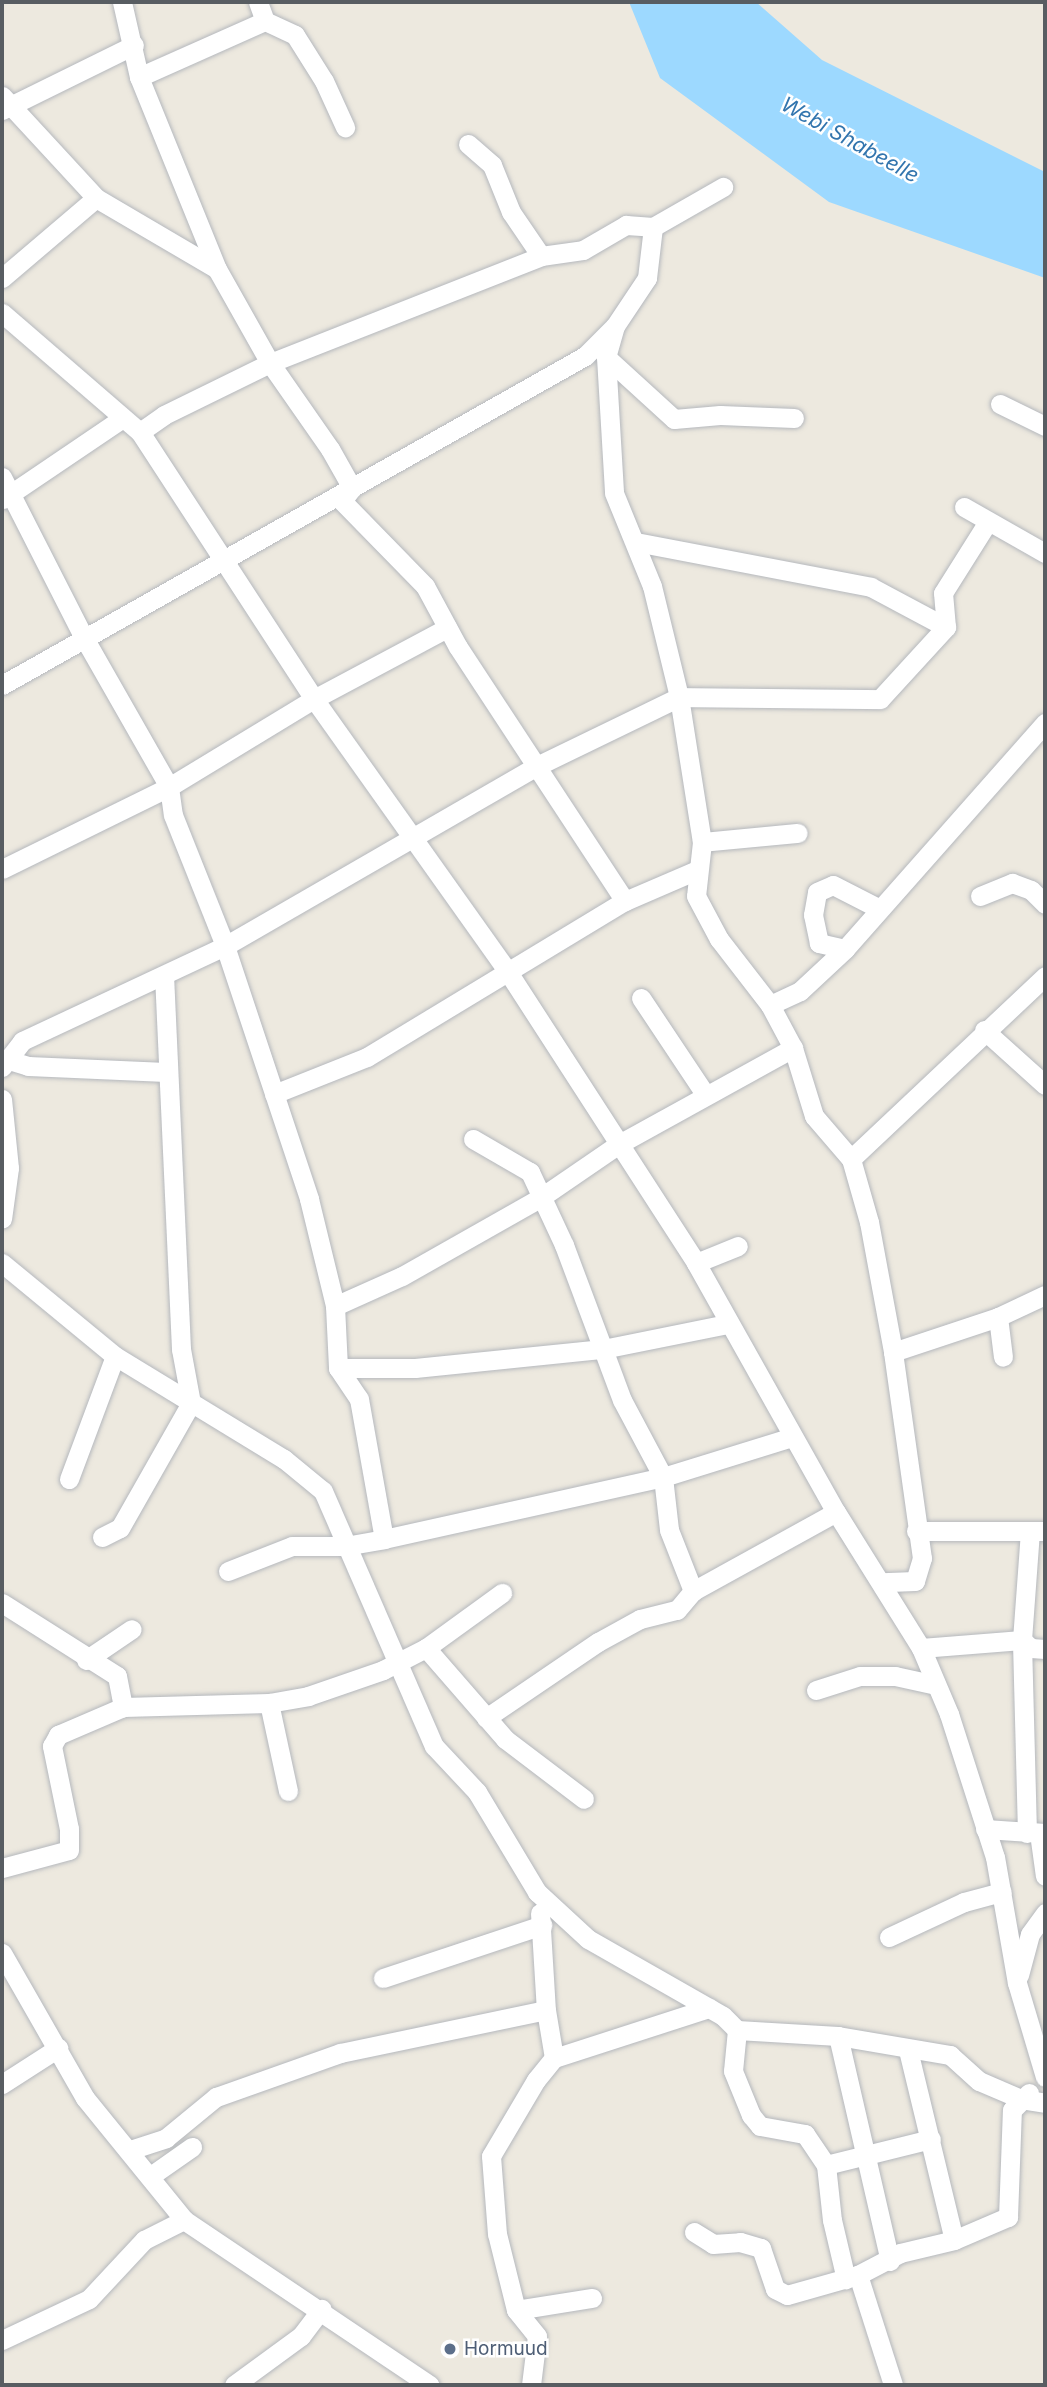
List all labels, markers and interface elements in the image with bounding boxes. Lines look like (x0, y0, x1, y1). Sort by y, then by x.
water label: Webi Shabeelle (777, 92, 923, 188)
place label: Hormuud (464, 2338, 548, 2360)
marker: Hormuud (442, 2341, 458, 2357)

